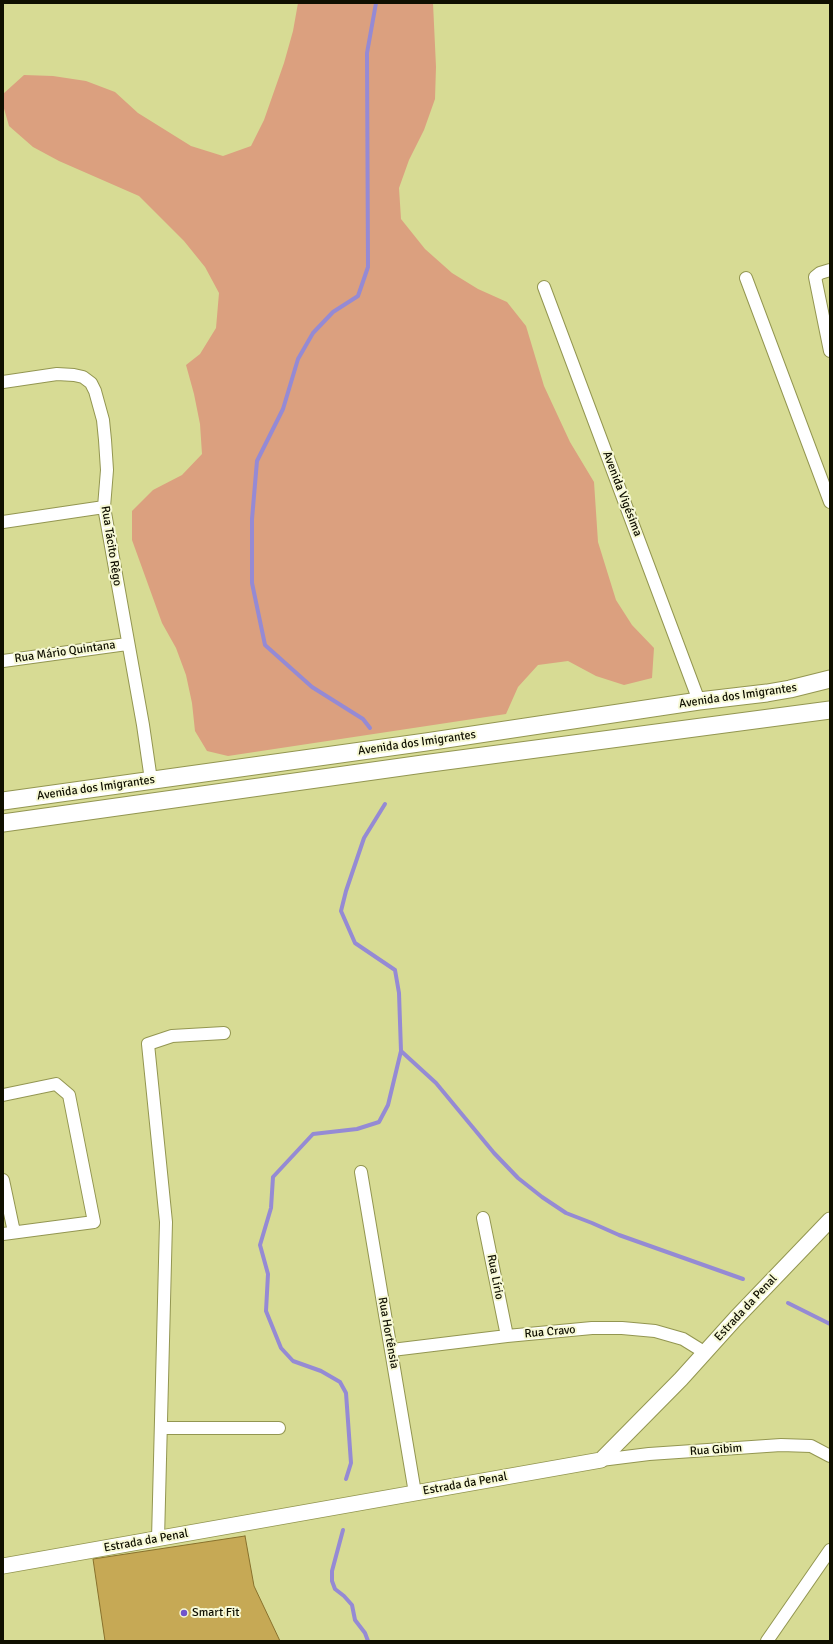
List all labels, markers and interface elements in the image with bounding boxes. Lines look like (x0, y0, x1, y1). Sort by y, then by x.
street label: Avenida Vigésima (599, 449, 645, 539)
street label: Rua Tácito Rêgo (98, 505, 124, 587)
street label: Rua Mário Quintana (14, 638, 116, 666)
street label: Avenida dos Imigrantes (678, 681, 798, 711)
street label: Avenida dos Imigrantes (357, 728, 477, 758)
street label: Avenida dos Imigrantes (36, 773, 156, 803)
street label: Rua Lírio (484, 1253, 506, 1301)
street label: Estrada da Penal (712, 1272, 780, 1344)
street label: Rua Hortênsia (375, 1296, 401, 1370)
street label: Rua Cravo (524, 1323, 576, 1341)
street label: Rua Gibim (689, 1441, 743, 1459)
street label: Estrada da Penal (422, 1469, 508, 1499)
street label: Estrada da Penal (103, 1526, 189, 1556)
place label: Smart Fit (192, 1606, 239, 1620)
marker: Smart Fit (179, 1608, 189, 1618)

